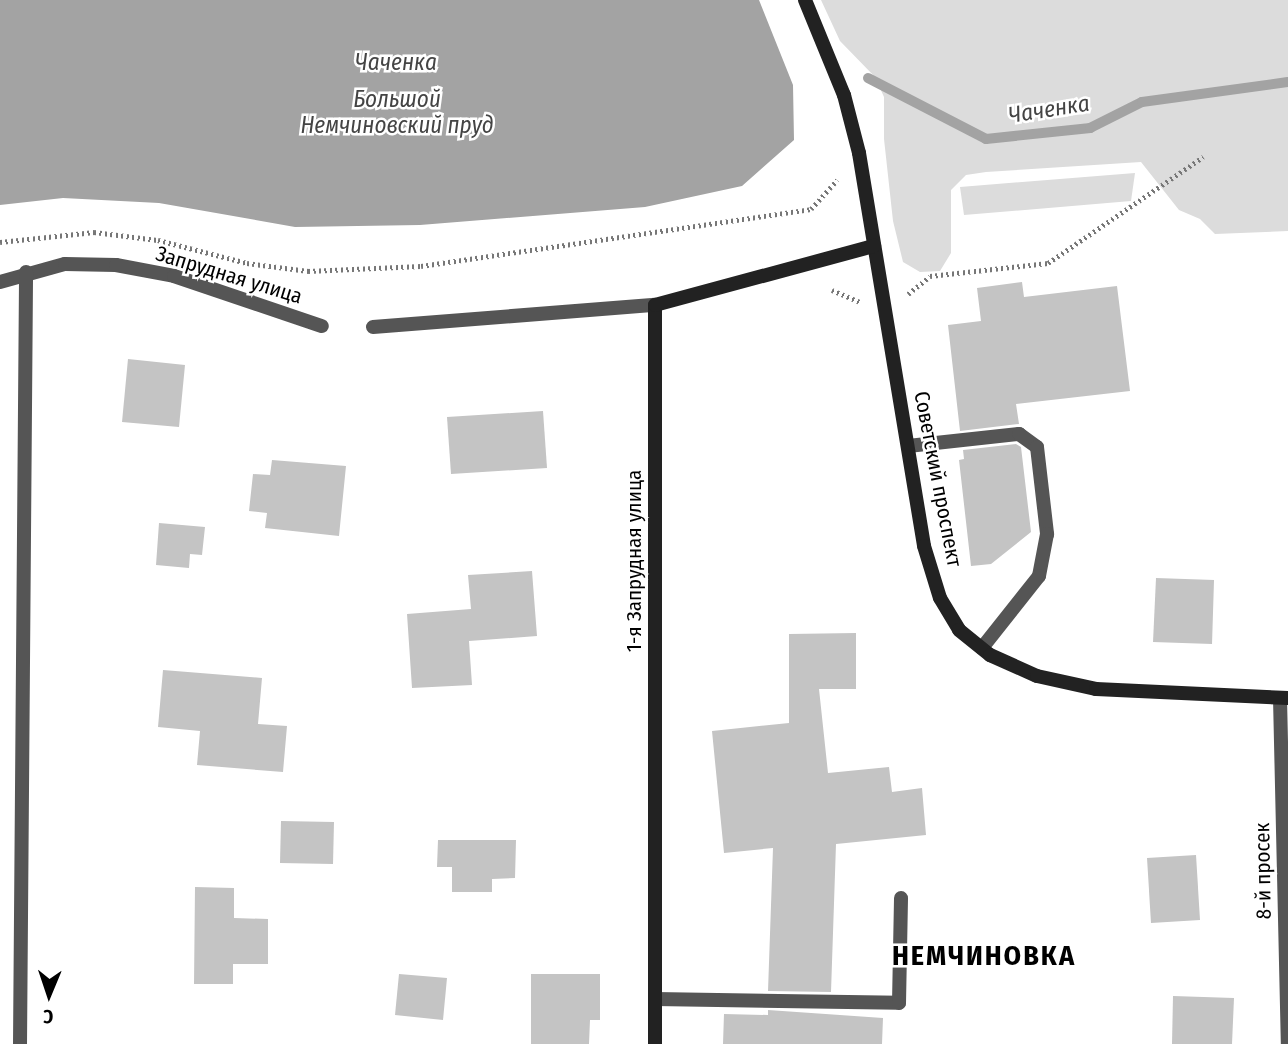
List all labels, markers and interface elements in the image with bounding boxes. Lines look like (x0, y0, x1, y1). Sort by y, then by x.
water label: Чаченка (355, 48, 437, 76)
water label: Большой Немчиновский пруд (300, 85, 494, 139)
water label: Чаченка (1006, 89, 1092, 129)
street label: Запрудная улица (153, 241, 305, 309)
street label: Советский проспект (909, 389, 967, 569)
street label: 1-я Запрудная улица (621, 470, 647, 652)
street label: 8-й просек (1250, 822, 1276, 920)
district label: НЕМЧИНОВКА (893, 939, 1075, 973)
north arrow (14, 960, 84, 1030)
text: С (43, 1005, 54, 1028)

